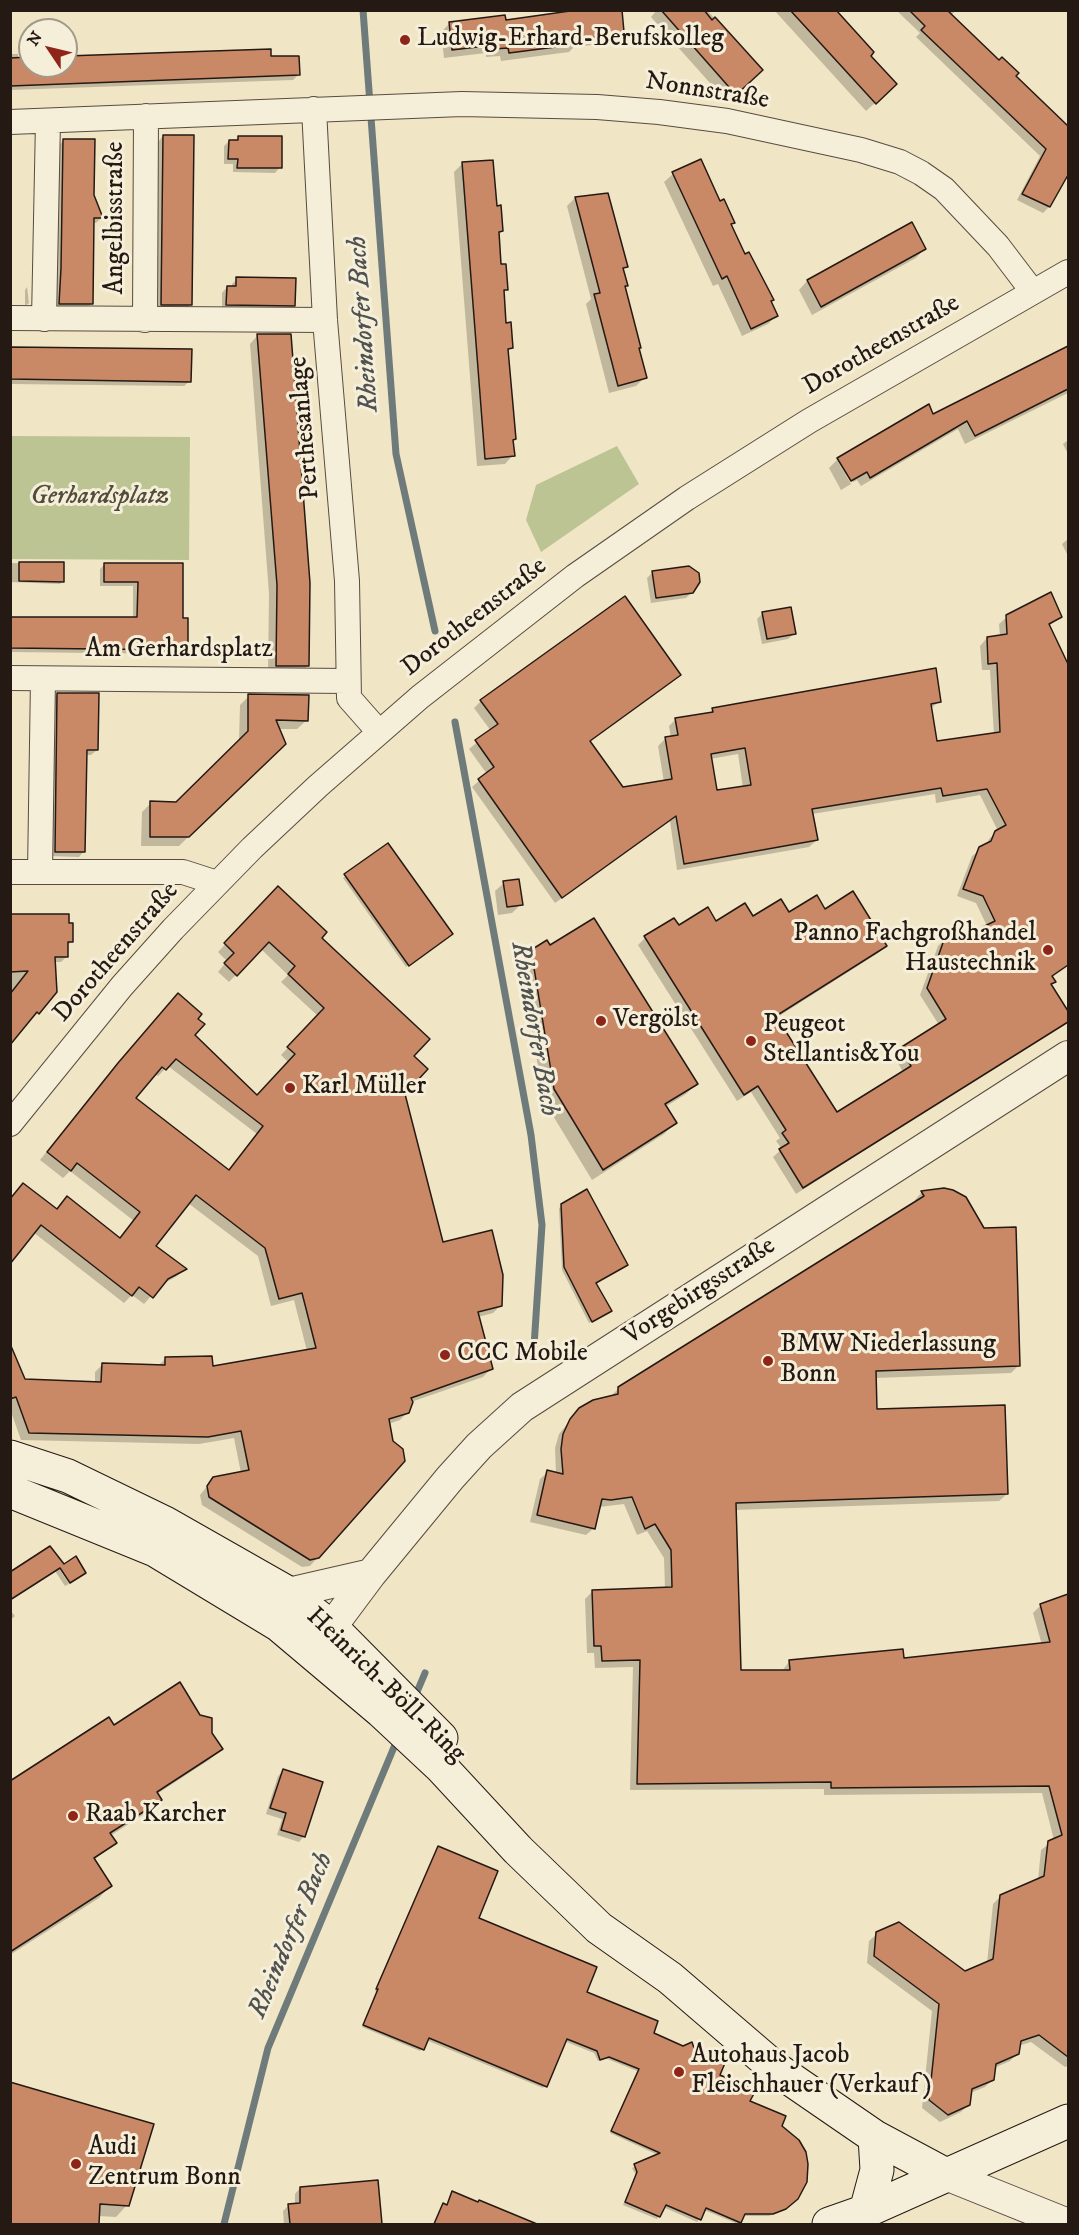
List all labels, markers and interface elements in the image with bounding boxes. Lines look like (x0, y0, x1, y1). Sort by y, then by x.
north arrow (18, 18, 78, 78)
place label: Ludwig-Erhard-Berufskolleg (417, 24, 724, 56)
text: N (23, 28, 47, 50)
marker: Ludwig-Erhard-Berufskolleg (398, 33, 412, 47)
street label: Nonnstraße (643, 67, 771, 117)
street label: Angelbisstraße (101, 141, 133, 295)
water label: Rheindorfer Bach (343, 235, 387, 413)
street label: Dorotheenstraße (798, 289, 966, 403)
street label: Perthesanlage (284, 355, 328, 501)
park label: Gerhardsplatz (30, 482, 170, 514)
street label: Dorotheenstraße (396, 552, 554, 684)
street label: Am Gerhardsplatz (85, 635, 273, 667)
street label: Dorotheenstraße (48, 877, 186, 1029)
place label: Panno Fachgroßhandel Haustechnik (793, 919, 1036, 981)
water label: Rheindorfer Bach (502, 939, 564, 1119)
marker: Panno Fachgroßhandel Haustechnik (1041, 943, 1055, 957)
place label: Vergölst (613, 1005, 699, 1037)
place label: Peugeot Stellantis&You (763, 1010, 919, 1072)
marker: Vergölst (594, 1014, 608, 1028)
marker: Peugeot Stellantis&You (744, 1034, 758, 1048)
place label: Karl Müller (302, 1072, 426, 1104)
marker: Karl Müller (283, 1081, 297, 1095)
street label: Vorgebirgsstraße (618, 1231, 782, 1353)
place label: BMW Niederlassung Bonn (780, 1330, 996, 1392)
place label: CCC Mobile (457, 1339, 588, 1371)
marker: CCC Mobile (438, 1348, 452, 1362)
marker: BMW Niederlassung Bonn (761, 1354, 775, 1368)
street label: Heinrich-Böll-Ring (299, 1602, 471, 1770)
place label: Raab Karcher (85, 1800, 226, 1832)
marker: Raab Karcher (66, 1809, 80, 1823)
water label: Rheindorfer Bach (243, 1848, 341, 2024)
place label: Autohaus Jacob Fleischhauer (Verkauf) (691, 2041, 932, 2102)
marker: Autohaus Jacob Fleischhauer (Verkauf) (672, 2065, 686, 2079)
place label: Audi Zentrum Bonn (88, 2133, 241, 2194)
marker: Audi Zentrum Bonn (69, 2157, 83, 2171)

